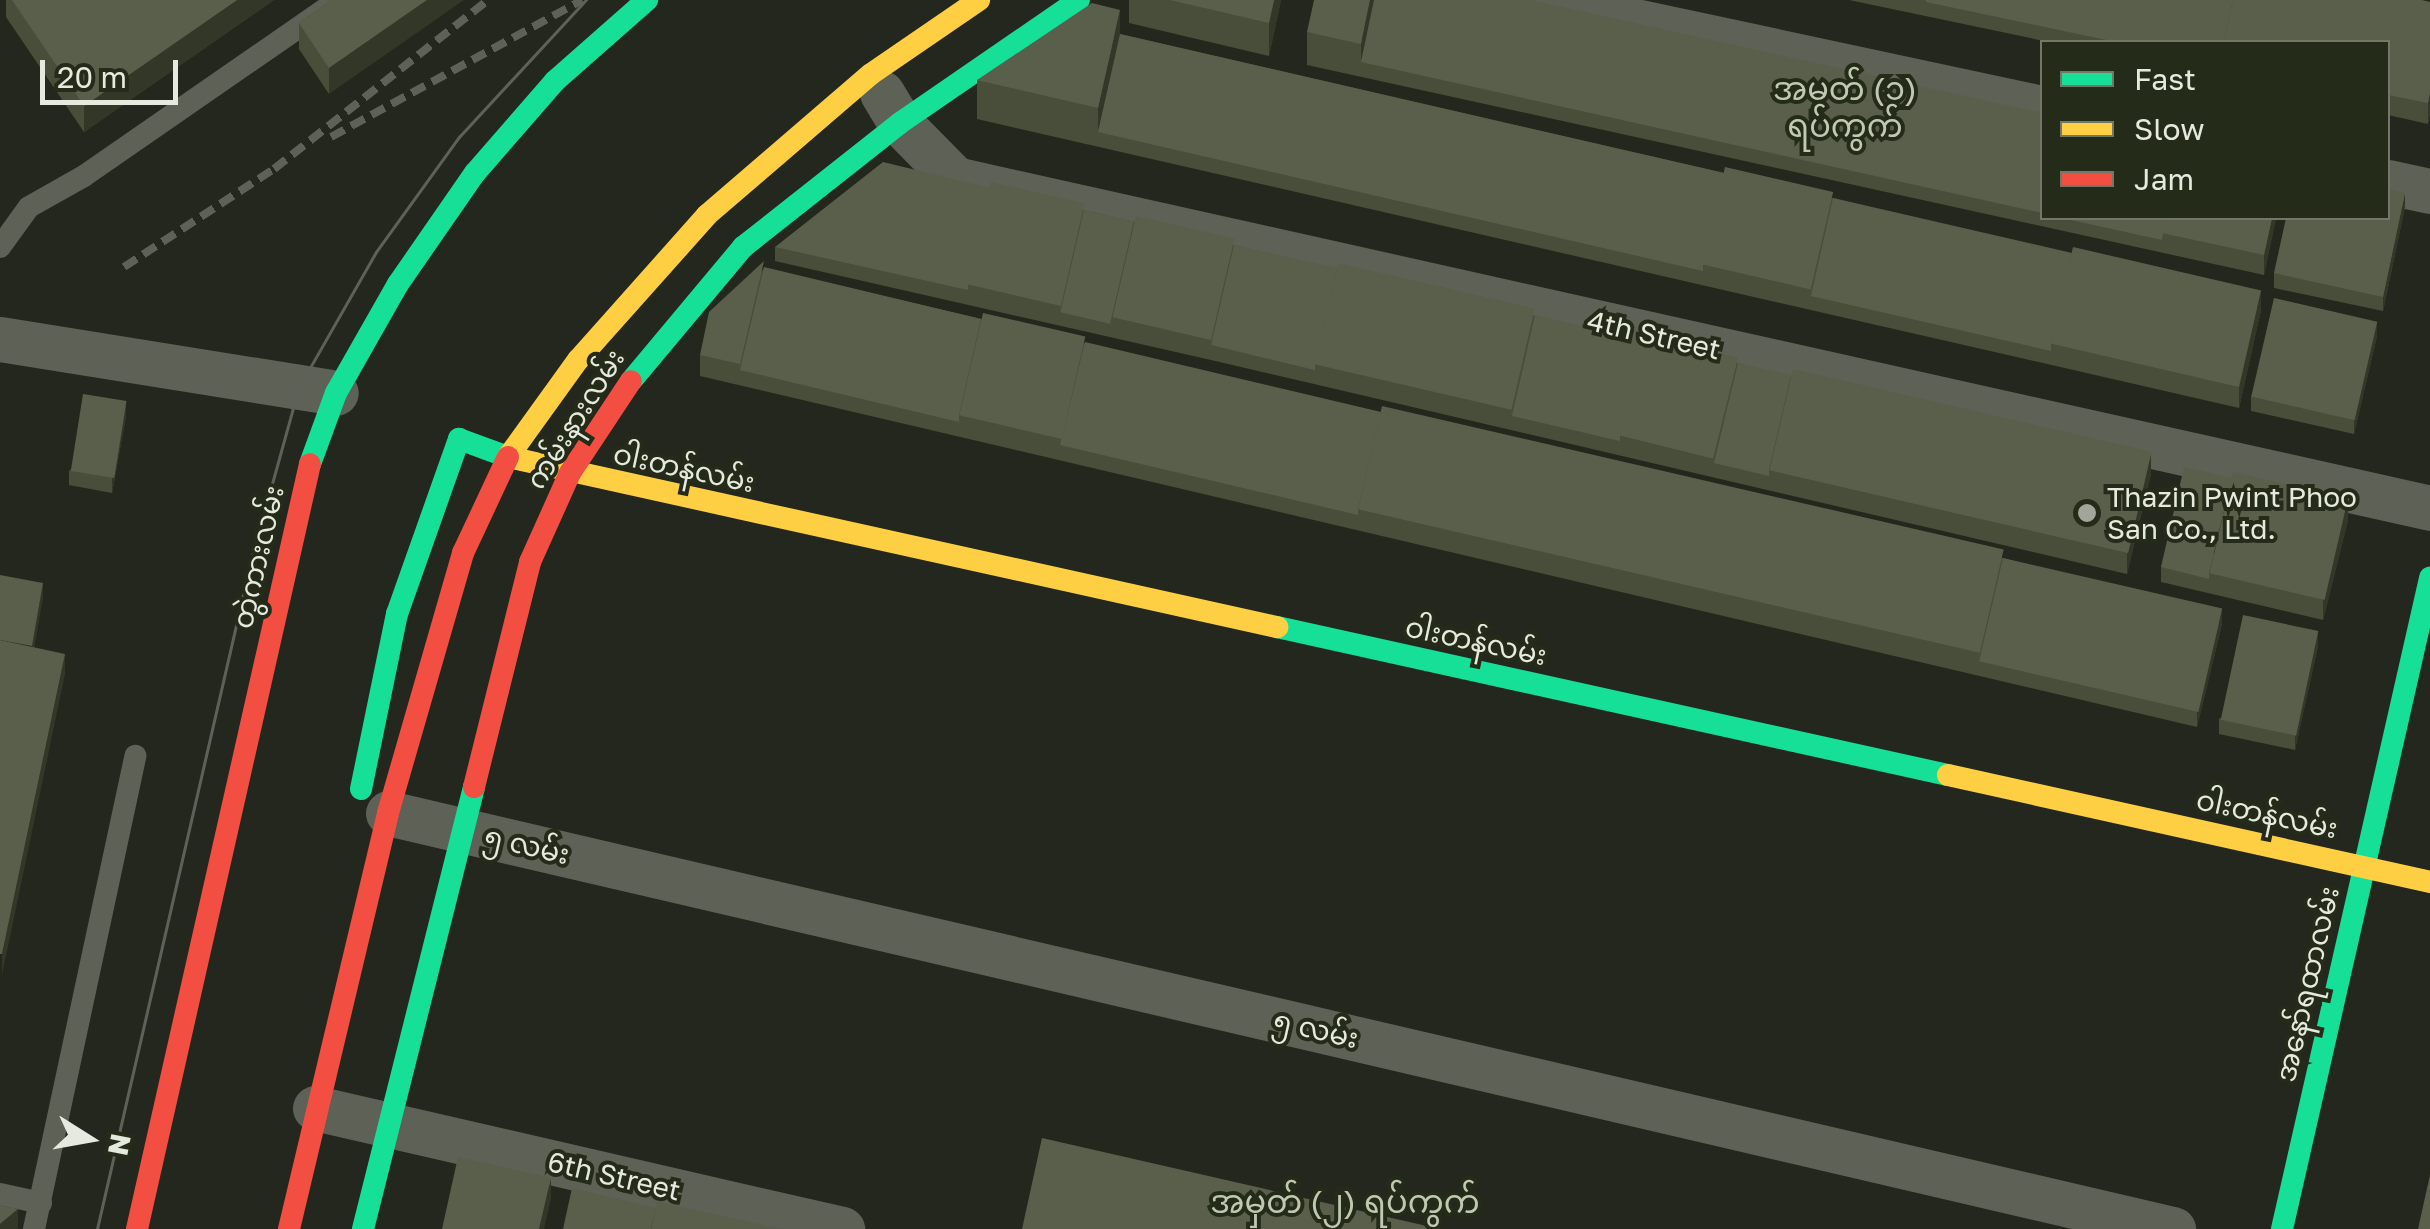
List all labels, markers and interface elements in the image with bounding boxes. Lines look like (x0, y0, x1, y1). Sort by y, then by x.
scale bar (45, 40, 182, 102)
legend (2040, 40, 2390, 220)
text: 20 m (57, 59, 127, 95)
text: Fast (2134, 61, 2196, 97)
district label: အမှတ် (၁) ရပ်ကွက် (1773, 70, 1917, 145)
text: Slow (2134, 111, 2205, 147)
text: Jam (2134, 161, 2194, 197)
street label: 4th Street (1584, 303, 1724, 367)
street label: ကမ်းနားလမ်း (519, 343, 631, 495)
street label: ဝါးတန်လမ်း (610, 437, 758, 499)
place label: Thazin Pwint Phoo San Co., Ltd. (2107, 480, 2357, 546)
street label: တွဲကားလမ်း (225, 482, 291, 632)
marker: Thazin Pwint Phoo San Co., Ltd. (2076, 502, 2098, 524)
street label: ဝါးတန်လမ်း (1402, 610, 1550, 672)
street label: ဝါးတန်လမ်း (2193, 783, 2341, 845)
street label: ၅ လမ်း (481, 819, 573, 871)
street label: အနော်ရထာလမ်း (2268, 883, 2346, 1085)
street label: ၅ လမ်း (1270, 1003, 1362, 1055)
north arrow (40, 1089, 140, 1189)
text: N (102, 1131, 138, 1158)
street label: 6th Street (544, 1144, 684, 1208)
district label: အမှတ် (၂) ရပ်ကွက် (1210, 1182, 1480, 1220)

